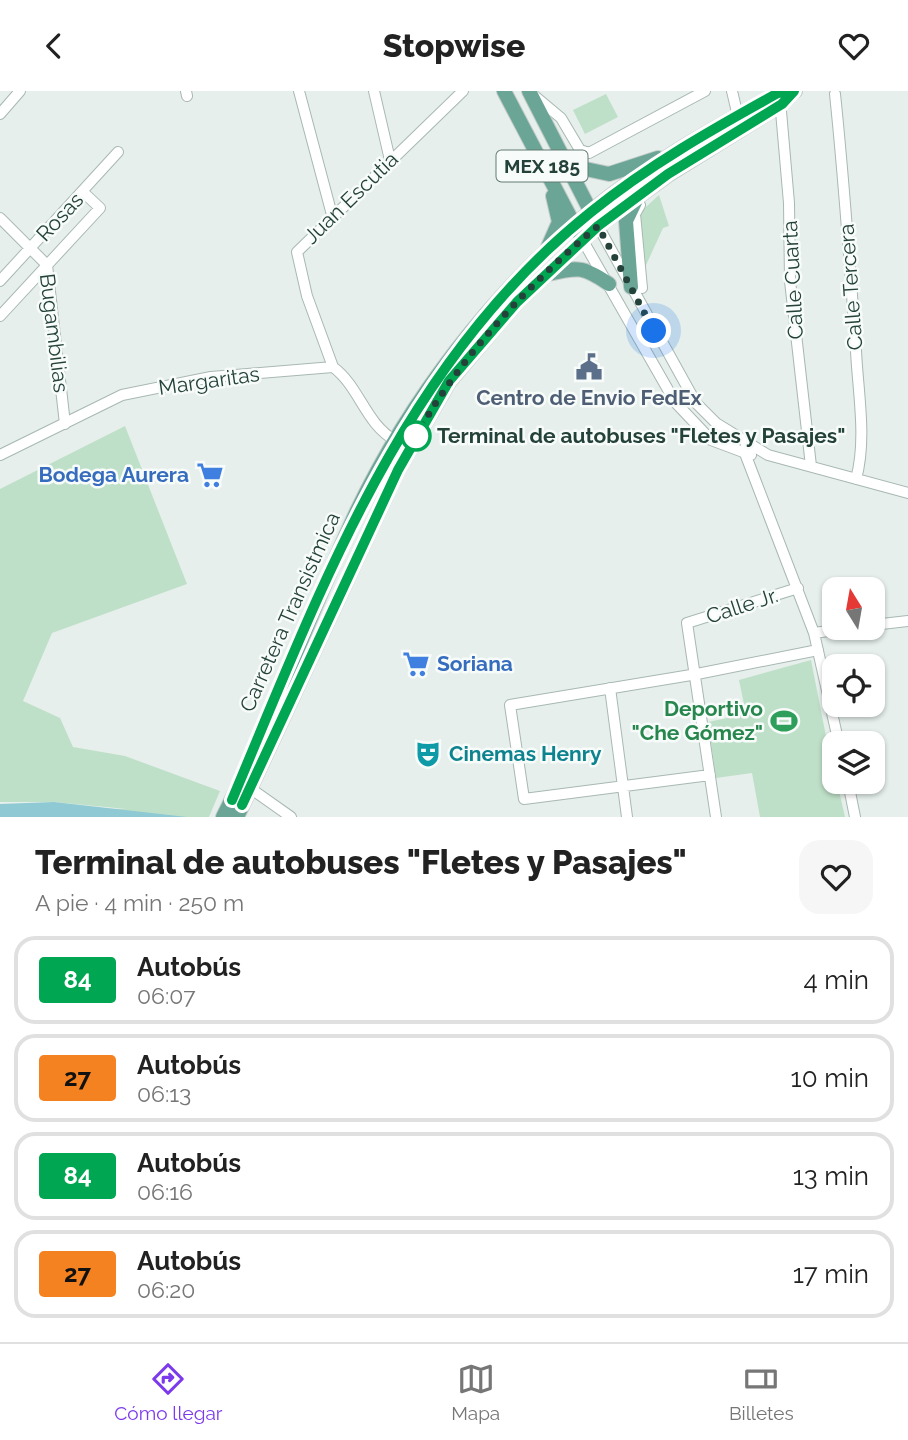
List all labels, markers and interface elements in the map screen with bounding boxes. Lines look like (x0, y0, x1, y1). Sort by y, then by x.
icon: back (35, 27, 73, 65)
text: Stopwise (383, 27, 525, 64)
icon: heart (835, 27, 873, 65)
street label: Juan Escutia (298, 146, 403, 249)
road number: MEX 185 (496, 151, 588, 181)
street label: Rosas (31, 187, 88, 246)
street label: Calle Cuarta (777, 220, 808, 340)
street label: Calle Tercera (834, 223, 867, 351)
street label: Bugambilias (35, 272, 74, 394)
your location (636, 313, 671, 348)
public building icon: Centro de Envio FedEx (574, 352, 604, 382)
street label: Margaritas (157, 361, 261, 400)
place label: Centro de Envio FedEx (476, 385, 703, 410)
marker: Terminal de autobuses "Fletes y Pasajes" (401, 421, 431, 451)
place label: Terminal de autobuses "Fletes y Pasajes" (437, 423, 845, 448)
supermarket icon: Bodega Aurera (195, 460, 225, 490)
place label: Bodega Aurera (39, 462, 189, 487)
street label: Carretera Transistmica (234, 508, 345, 715)
north arrow (822, 577, 886, 641)
map controls (822, 577, 885, 794)
street label: Calle Jr. (703, 582, 781, 629)
supermarket icon: Soriana (401, 649, 431, 679)
place label: Soriana (437, 651, 513, 676)
button: locate (822, 654, 885, 717)
place label: Deportivo "Che Gómez" (631, 696, 763, 745)
sports icon: Deportivo "Che Gómez" (769, 706, 799, 736)
button: layers (822, 731, 885, 794)
theatre icon: Cinemas Henry (413, 739, 443, 769)
place label: Cinemas Henry (449, 741, 602, 766)
button: heart (799, 840, 873, 914)
text: Terminal de autobuses "Fletes y Pasajes" (35, 843, 687, 882)
text: A pie · 4 min · 250 m (35, 889, 244, 916)
text: Autobús (137, 952, 241, 982)
text: 84 (63, 965, 92, 994)
text: 4 min (803, 965, 869, 995)
text: 06:07 (137, 982, 195, 1009)
text: Autobús (137, 1050, 241, 1080)
text: 27 (64, 1063, 91, 1092)
text: 10 min (791, 1063, 869, 1093)
text: 06:13 (137, 1080, 191, 1107)
text: Autobús (137, 1148, 241, 1178)
text: 84 (63, 1161, 92, 1190)
text: 13 min (793, 1161, 869, 1191)
text: 06:16 (137, 1178, 193, 1205)
text: Autobús (137, 1246, 241, 1276)
text: 27 (64, 1259, 91, 1288)
text: 17 min (793, 1259, 869, 1289)
text: 06:20 (137, 1276, 195, 1303)
tab: Cómo llegar (114, 1360, 223, 1424)
tab: Mapa (451, 1360, 500, 1424)
tab: Billetes (729, 1360, 794, 1424)

